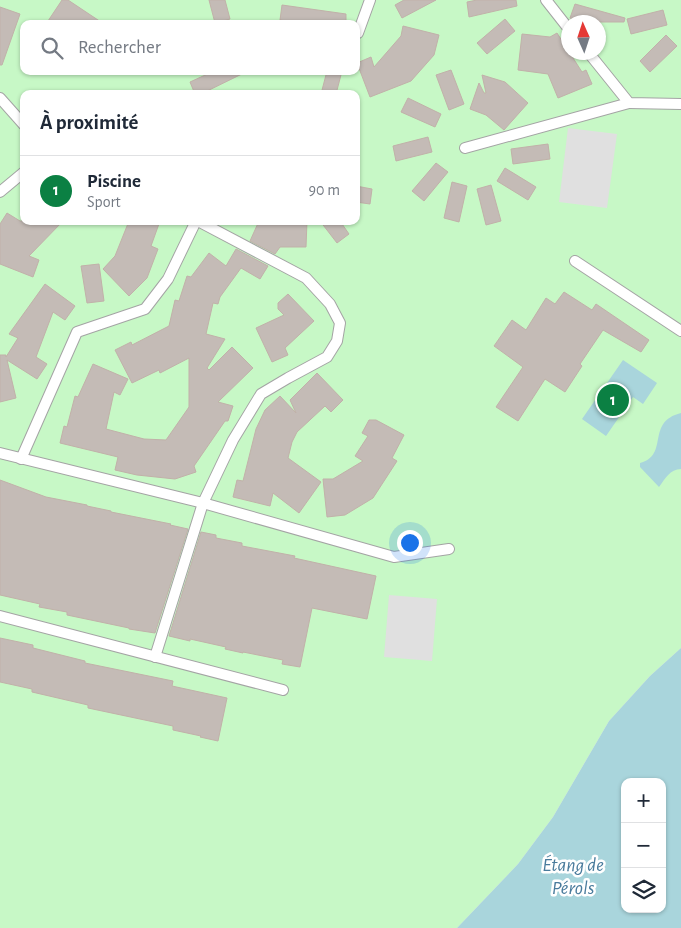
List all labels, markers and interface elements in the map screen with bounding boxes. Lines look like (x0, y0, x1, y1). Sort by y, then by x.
north arrow (561, 15, 606, 60)
search box (20, 20, 360, 75)
icon: search (38, 34, 66, 62)
text: Rechercher (78, 38, 161, 57)
text: À proximité (40, 112, 138, 133)
text: Piscine (87, 172, 141, 191)
text: 1 (53, 182, 59, 198)
text: 90 m (309, 182, 340, 198)
text: Sport (87, 194, 121, 210)
pin: 1 (597, 381, 629, 419)
your location (397, 530, 423, 556)
map controls (621, 778, 666, 913)
button: + (621, 778, 666, 823)
button: − (621, 823, 666, 868)
water label: Étang de Pérols (542, 854, 604, 898)
button: layers (621, 868, 666, 913)

